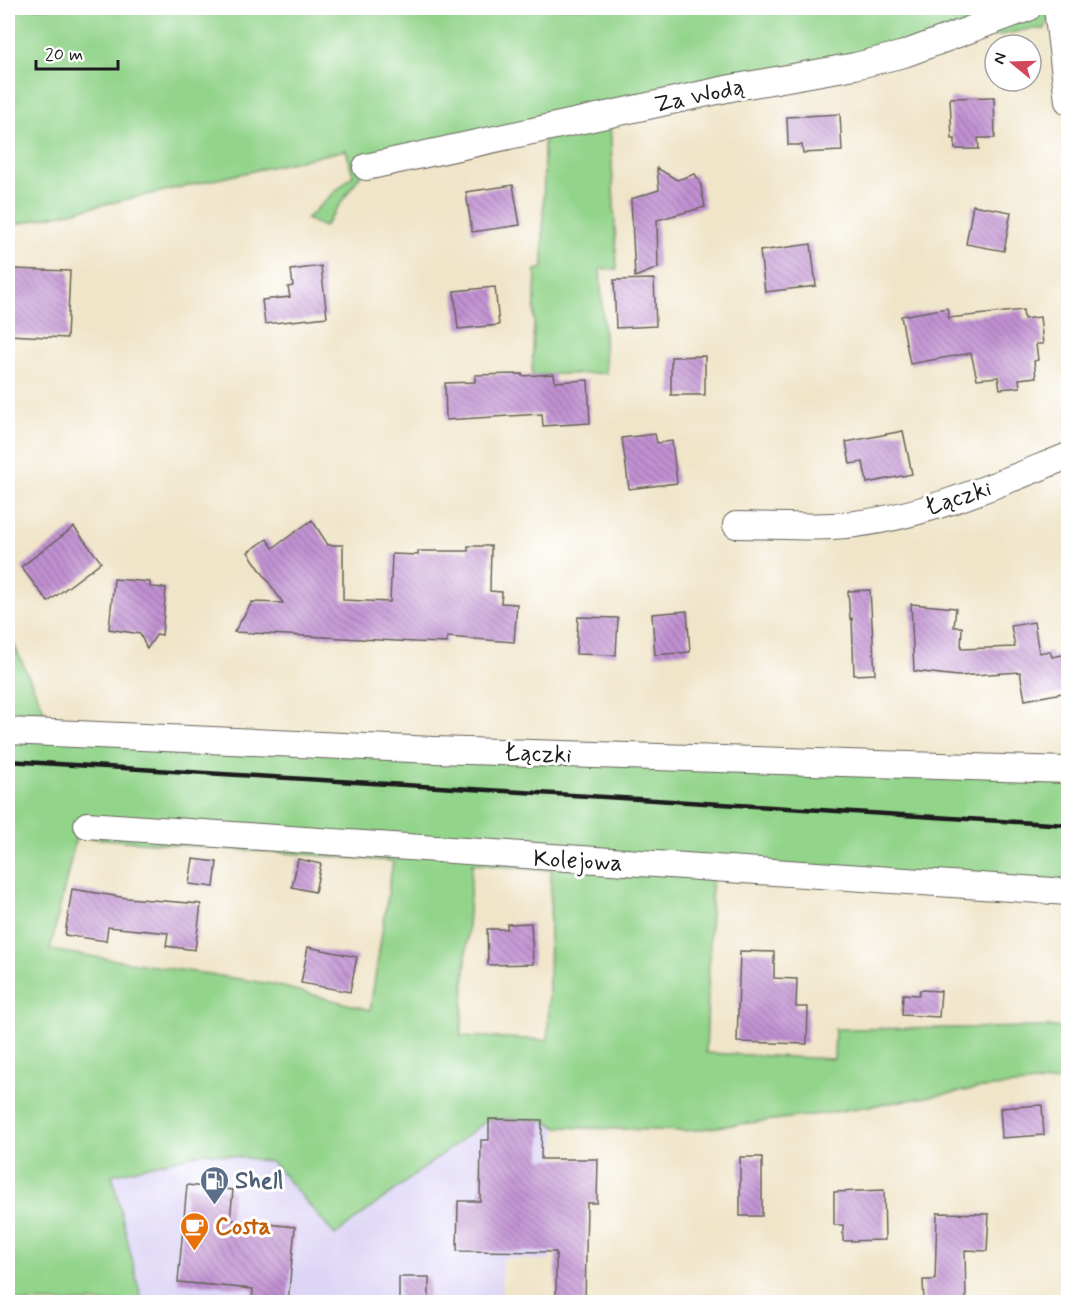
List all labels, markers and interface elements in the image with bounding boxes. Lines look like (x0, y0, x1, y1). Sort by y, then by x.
scale bar (36, 33, 118, 71)
north arrow (983, 33, 1043, 93)
text: 20 m (45, 43, 83, 67)
text: N (989, 50, 1012, 67)
street label: Za Wodą (652, 72, 747, 121)
street label: Łączki (921, 473, 995, 524)
street label: Łączki (504, 738, 572, 771)
street label: Kolejowa (532, 844, 623, 879)
fuel station icon: Shell (198, 1164, 230, 1206)
place label: Shell (235, 1166, 283, 1197)
cafe icon: Costa (178, 1210, 210, 1252)
place label: Costa (215, 1212, 271, 1243)

